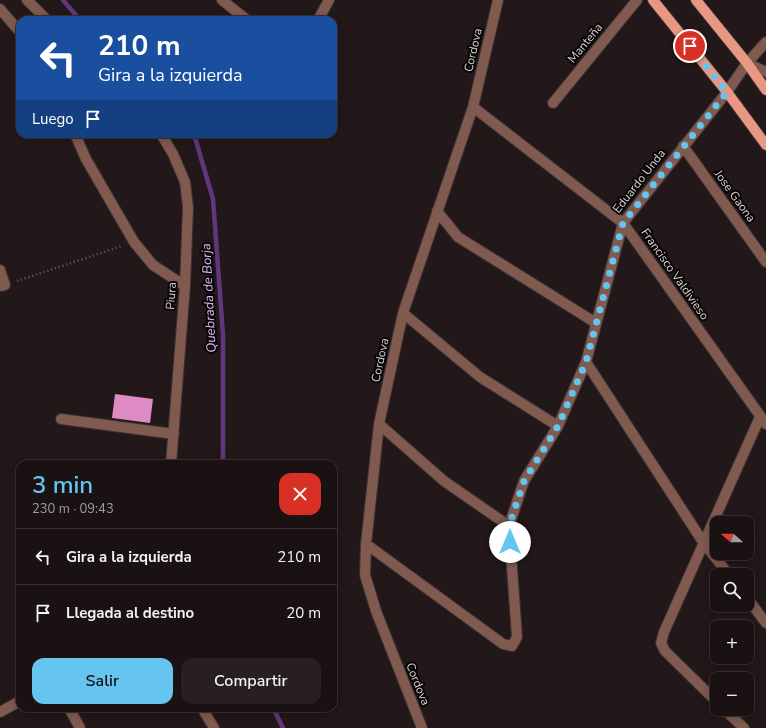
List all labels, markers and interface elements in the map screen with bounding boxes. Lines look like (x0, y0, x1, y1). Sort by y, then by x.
street label: Manteña (564, 20, 606, 66)
street label: Cordova (460, 26, 486, 74)
text: 210 m (98, 27, 181, 65)
pin (673, 29, 707, 63)
icon: left (32, 32, 84, 84)
icon: arrive (679, 35, 701, 57)
text: Gira a la izquierda (98, 63, 242, 87)
icon: arrive (82, 108, 104, 130)
text: Luego (32, 109, 74, 129)
street label: Eduardo Unda (609, 146, 669, 216)
street label: Jose Gaona (710, 166, 759, 225)
street label: Francisco Valdivieso (637, 225, 713, 323)
water label: Quebrada de Borja (197, 243, 221, 353)
street label: Piura (162, 282, 180, 310)
street label: Cordova (368, 337, 392, 383)
text: 3 min (32, 469, 93, 501)
button: close (279, 473, 321, 515)
text: 230 m · 09:43 (32, 500, 114, 518)
north arrow (710, 516, 754, 560)
map controls (710, 516, 754, 716)
position arrow (489, 521, 531, 563)
icon: left (32, 546, 54, 568)
text: Gira a la izquierda (66, 547, 192, 567)
text: 210 m (277, 547, 321, 567)
button: search (710, 568, 754, 612)
icon: arrive (32, 602, 54, 624)
text: Llegada al destino (66, 603, 194, 623)
text: 20 m (286, 603, 321, 623)
button: + (710, 620, 754, 664)
button: Salir (32, 658, 173, 704)
button: Compartir (181, 658, 321, 704)
street label: Cordova (402, 660, 434, 708)
button: − (710, 672, 754, 716)

